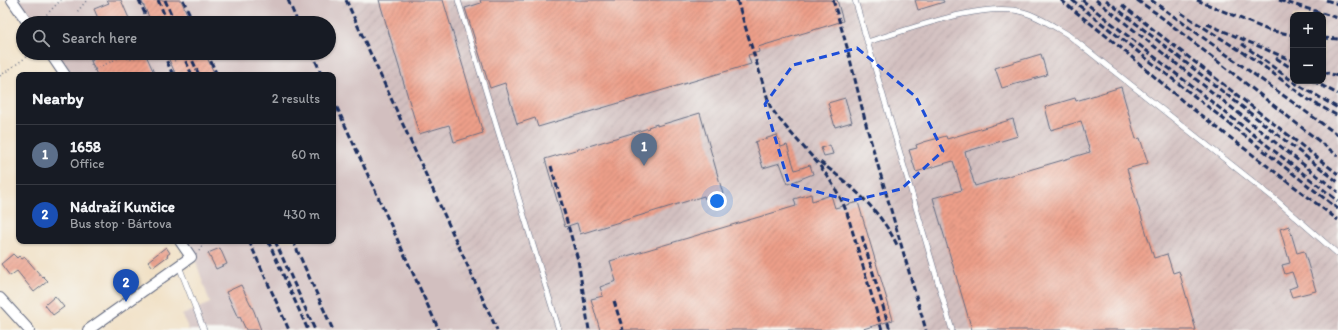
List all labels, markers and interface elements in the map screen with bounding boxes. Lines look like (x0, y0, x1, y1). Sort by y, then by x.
map controls (1290, 12, 1326, 84)
button: + (1290, 12, 1326, 48)
search box (16, 16, 336, 60)
icon: search (30, 27, 52, 49)
text: Search here (62, 29, 137, 47)
button: − (1290, 48, 1326, 84)
text: Nearby (32, 88, 84, 108)
text: 2 results (272, 91, 320, 106)
pin: 1 (631, 133, 657, 166)
text: 1658 (70, 138, 101, 156)
text: 1 (42, 147, 48, 162)
text: 60 m (291, 147, 320, 162)
text: Office (70, 156, 105, 171)
your location (707, 191, 727, 211)
text: Nádraží Kunčice (70, 198, 175, 216)
text: 2 (42, 207, 48, 222)
text: 430 m (283, 207, 320, 222)
text: Bus stop · Bártova (70, 216, 172, 231)
pin: 2 (113, 269, 139, 302)

